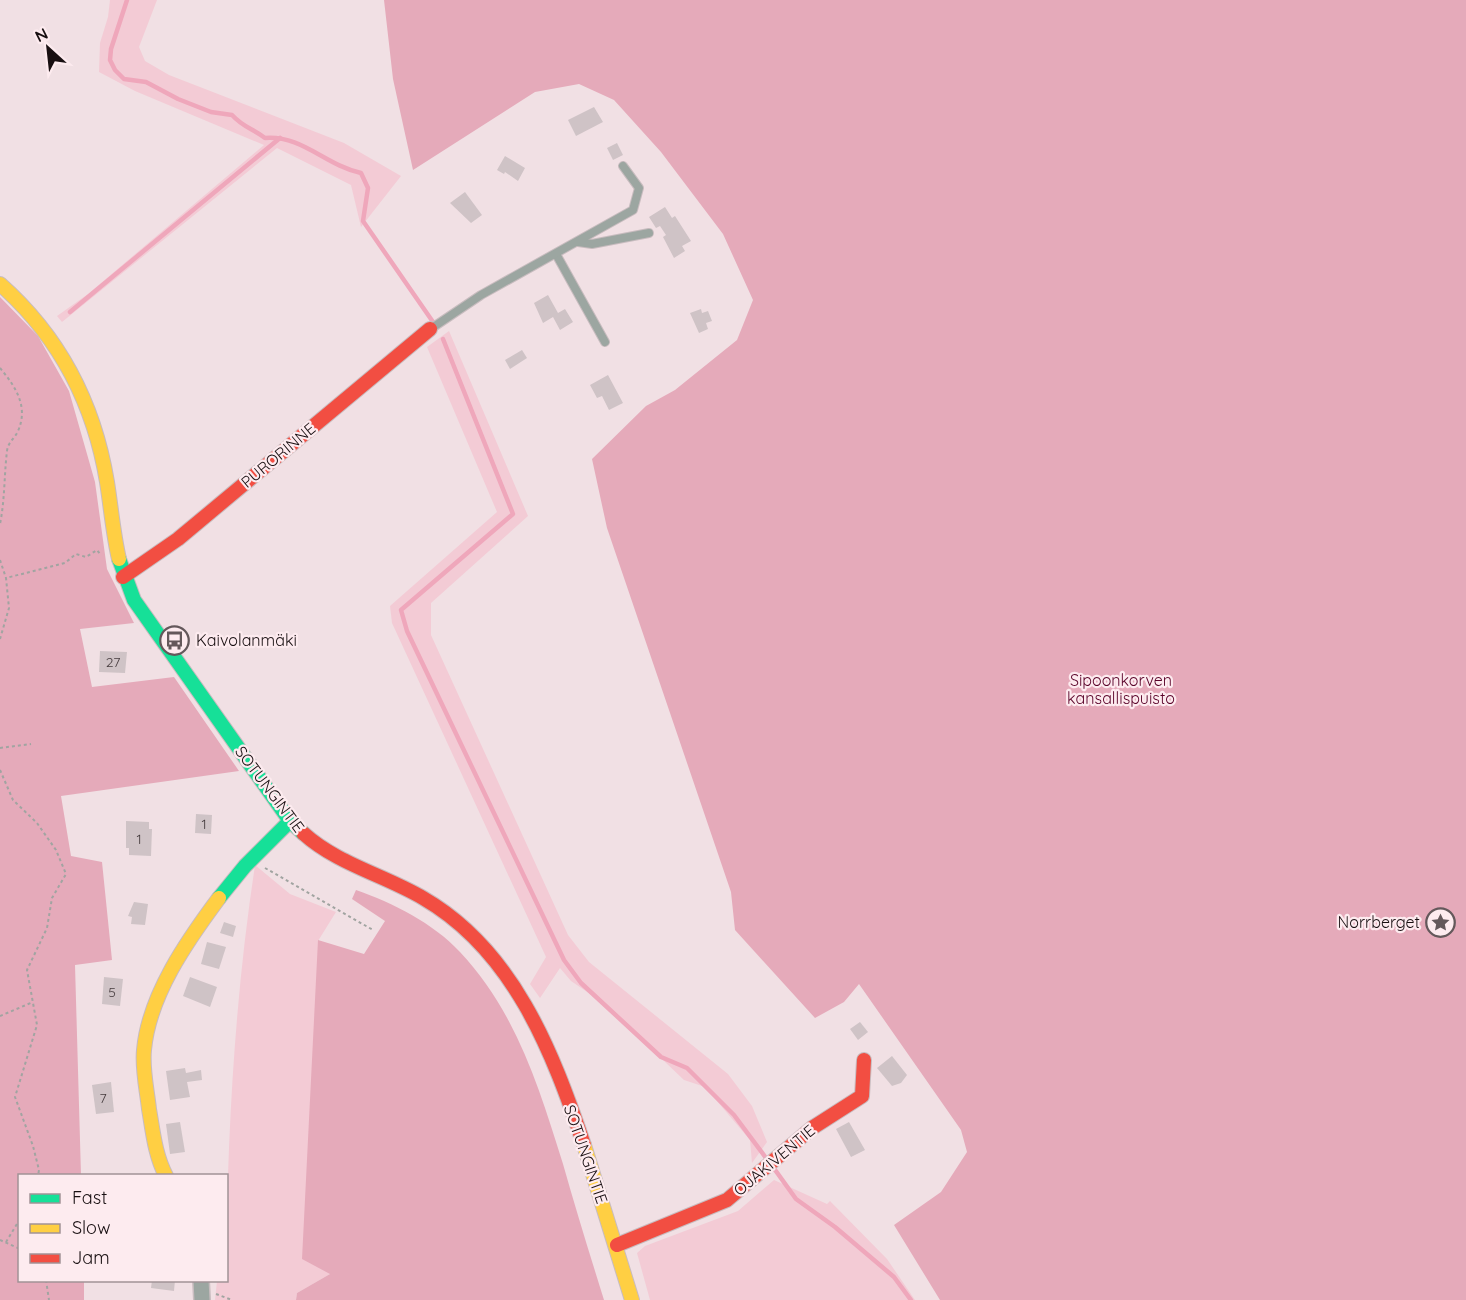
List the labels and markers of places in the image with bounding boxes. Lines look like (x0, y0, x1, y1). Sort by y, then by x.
bus stop icon: Kaivolanmäki (159, 624, 191, 656)
place label: Kaivolanmäki (196, 630, 297, 650)
place icon: Norrberget (1425, 906, 1457, 938)
place label: Norrberget (1338, 912, 1420, 932)

